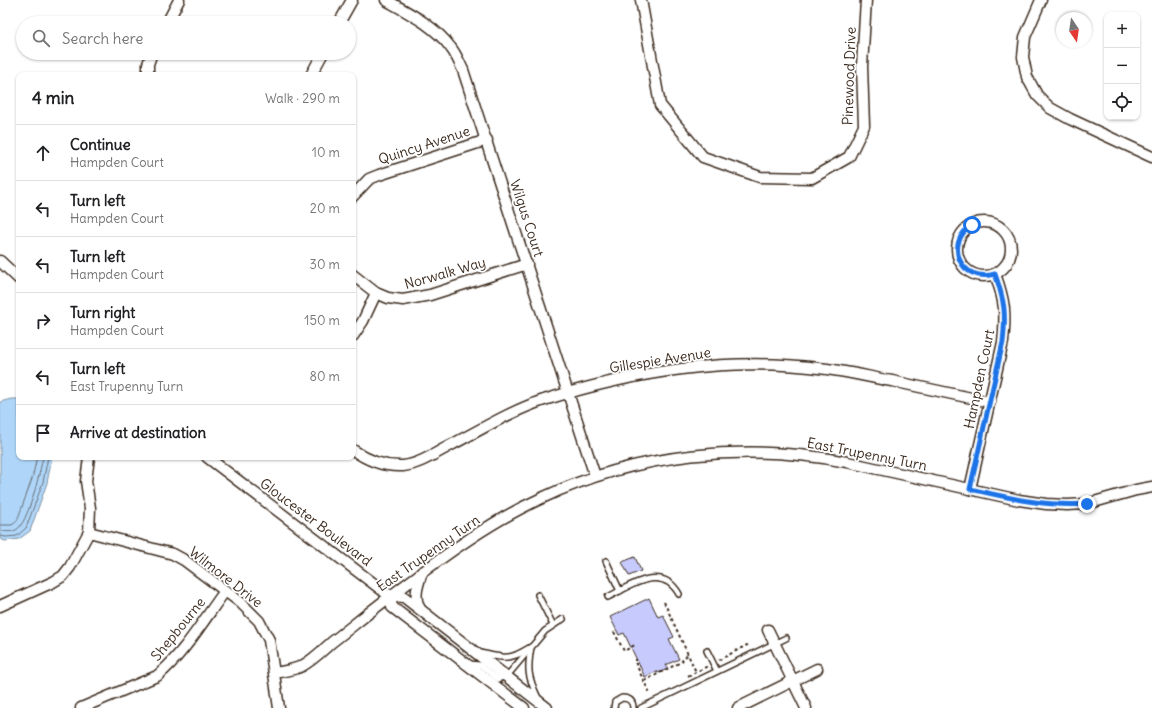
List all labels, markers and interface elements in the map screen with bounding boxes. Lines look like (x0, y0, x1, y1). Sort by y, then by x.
north arrow (1056, 12, 1092, 48)
map controls (1104, 12, 1140, 120)
button: + (1104, 12, 1140, 48)
search box (16, 16, 356, 60)
street label: Pinewood Drive (838, 26, 860, 126)
icon: search (30, 27, 52, 49)
text: Search here (62, 29, 143, 48)
button: − (1104, 48, 1140, 84)
button: locate (1104, 84, 1140, 120)
text: 4 min (32, 87, 74, 109)
text: Walk · 290 m (265, 90, 340, 107)
street label: Quincy Avenue (376, 122, 472, 168)
text: Continue (70, 135, 131, 154)
icon: ahead (32, 142, 54, 164)
text: 10 m (312, 144, 340, 161)
text: Hampden Court (70, 154, 164, 171)
street label: Wilgus Court (506, 177, 548, 259)
text: Turn left (70, 191, 125, 210)
icon: left (32, 198, 54, 220)
text: 20 m (310, 200, 340, 217)
text: Hampden Court (70, 210, 164, 227)
route start (963, 216, 981, 234)
text: Turn left (70, 247, 125, 266)
street label: Norwalk Way (402, 253, 488, 293)
icon: left (32, 254, 54, 276)
text: 30 m (310, 256, 340, 273)
text: Hampden Court (70, 266, 164, 283)
text: Turn right (70, 303, 135, 322)
icon: right (32, 310, 54, 332)
text: 150 m (304, 312, 340, 329)
text: Hampden Court (70, 322, 164, 339)
street label: Hampden Court (960, 327, 998, 430)
street label: Gillespie Avenue (608, 343, 712, 377)
text: Turn left (70, 359, 125, 378)
icon: left (32, 366, 54, 388)
text: 80 m (309, 368, 340, 385)
text: East Trupenny Turn (70, 378, 183, 395)
icon: arrive (32, 422, 54, 444)
text: Arrive at destination (70, 423, 206, 442)
street label: East Trupenny Turn (805, 434, 929, 474)
street label: Gloucester Boulevard (256, 474, 376, 570)
route end (1078, 495, 1096, 513)
street label: East Trupenny Turn (373, 511, 483, 595)
street label: Wilmore Drive (186, 543, 266, 611)
street label: Shepbourne (147, 594, 209, 664)

